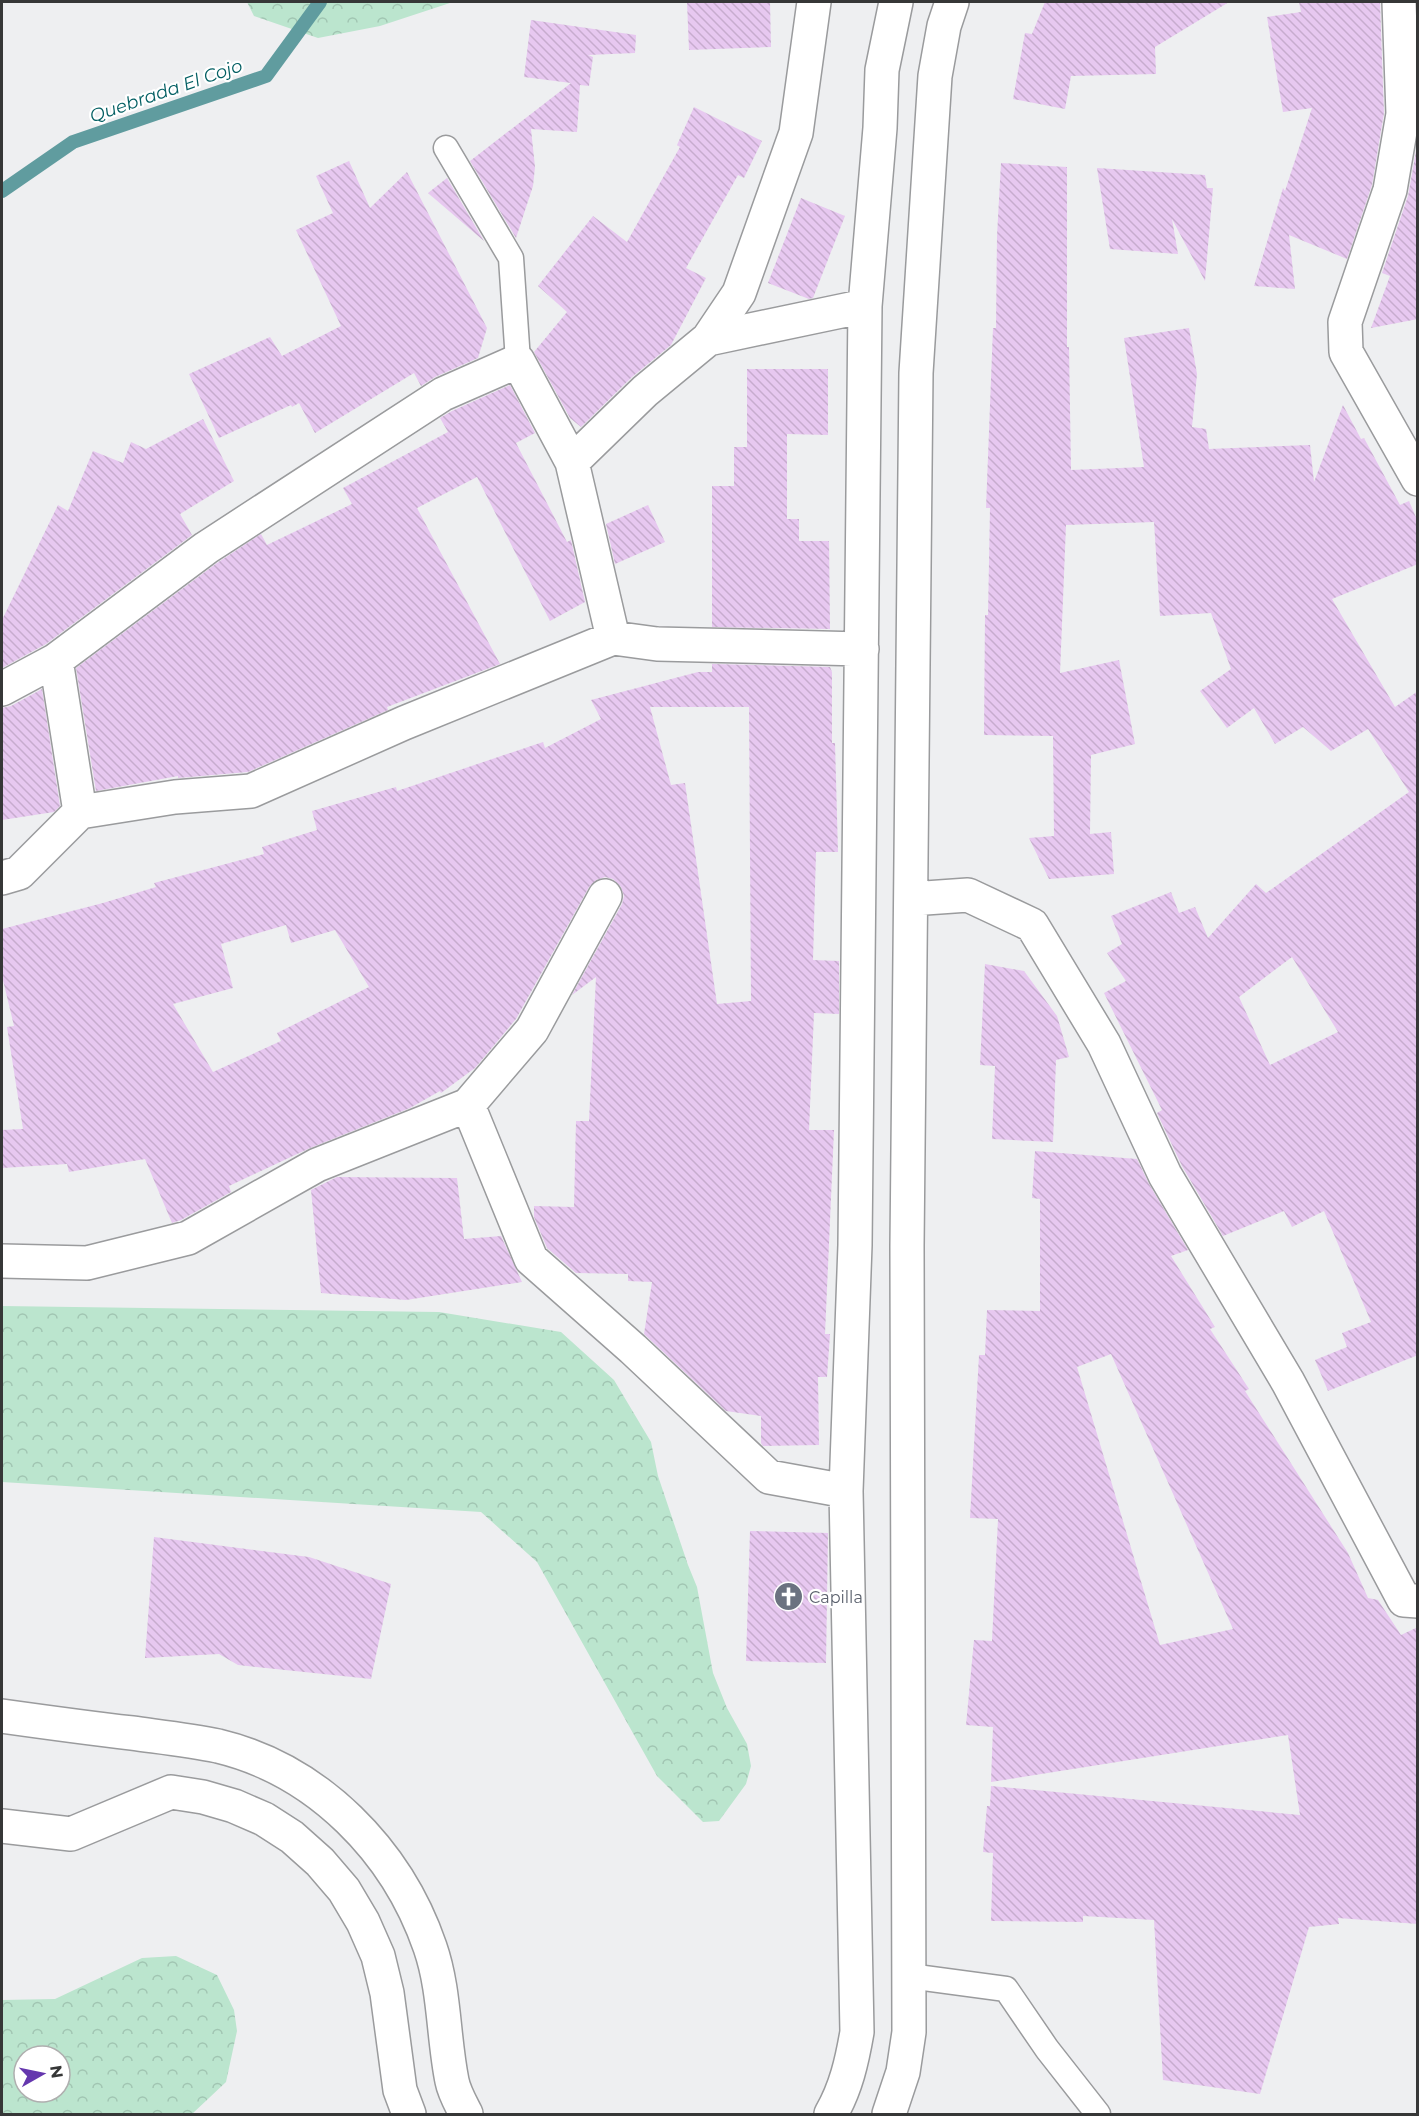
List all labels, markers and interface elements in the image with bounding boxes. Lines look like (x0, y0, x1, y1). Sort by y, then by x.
water label: Quebrada El Cojo (87, 55, 245, 127)
church icon: Capilla (772, 1581, 804, 1613)
place label: Capilla (809, 1588, 863, 1607)
north arrow (12, 2044, 72, 2104)
text: N (46, 2064, 67, 2080)

